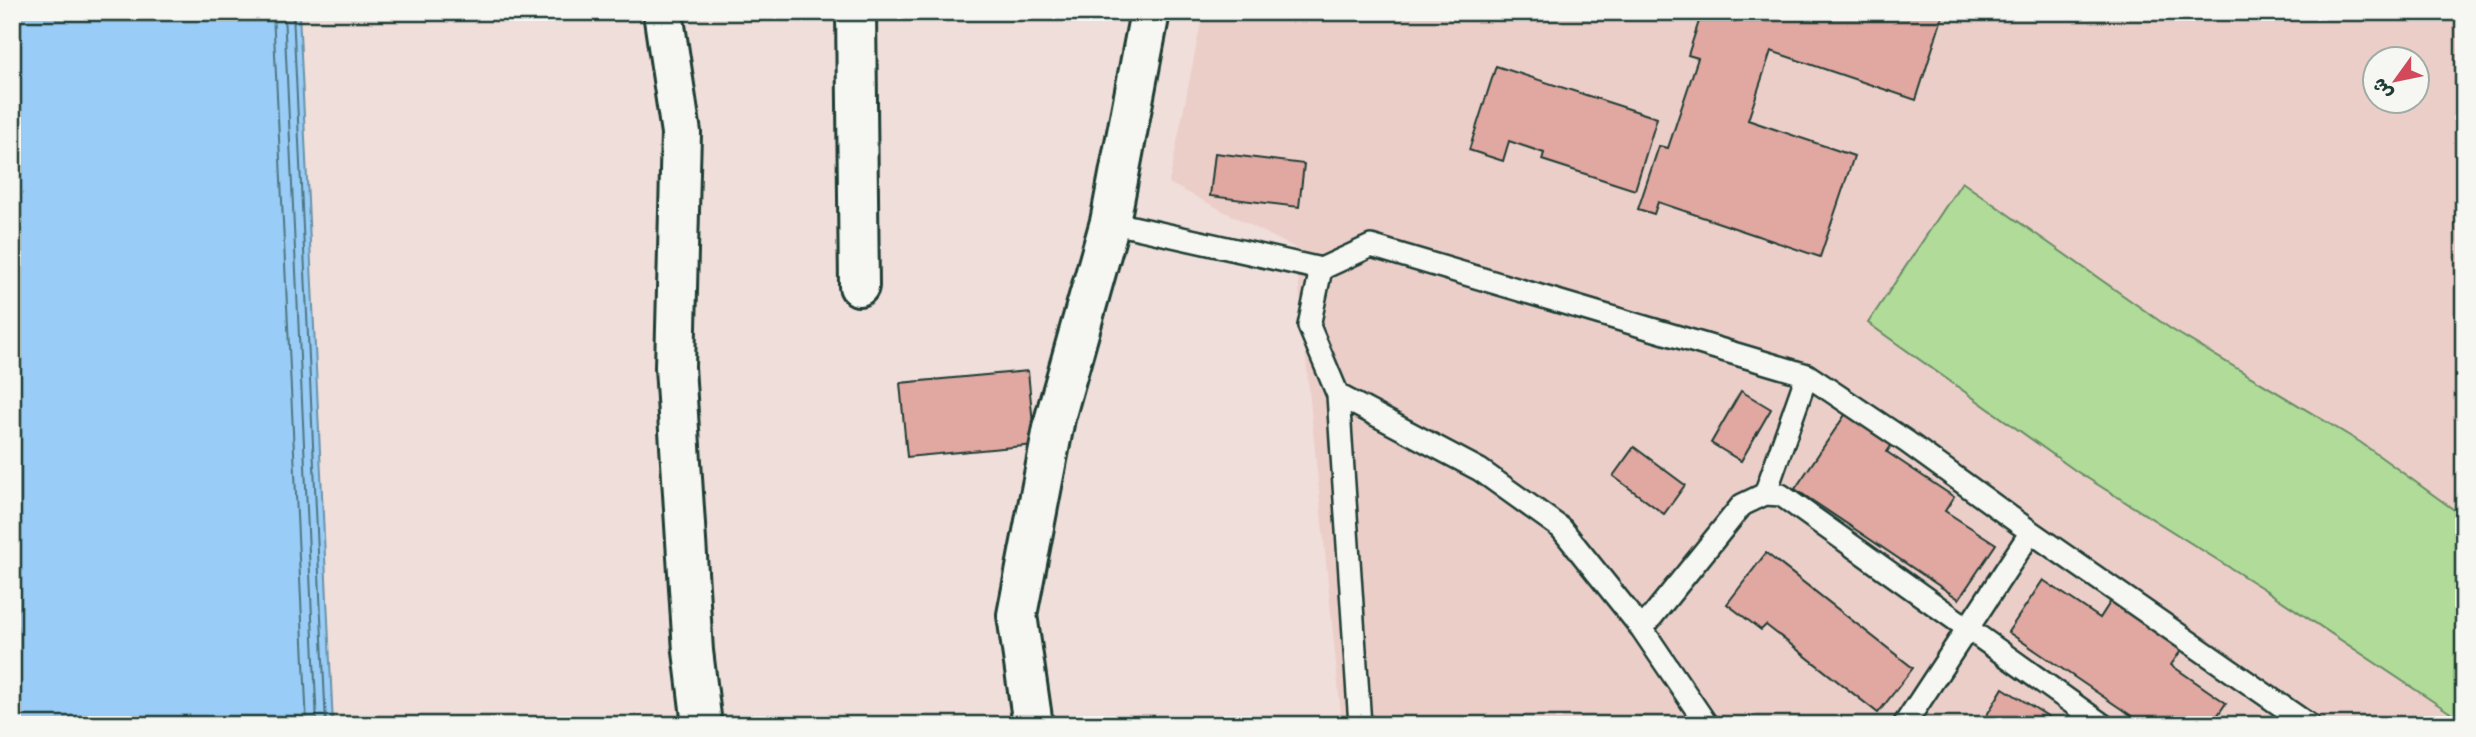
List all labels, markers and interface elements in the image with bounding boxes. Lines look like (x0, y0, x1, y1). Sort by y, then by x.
north arrow (2360, 46, 2430, 116)
text: ش (2366, 74, 2397, 105)

